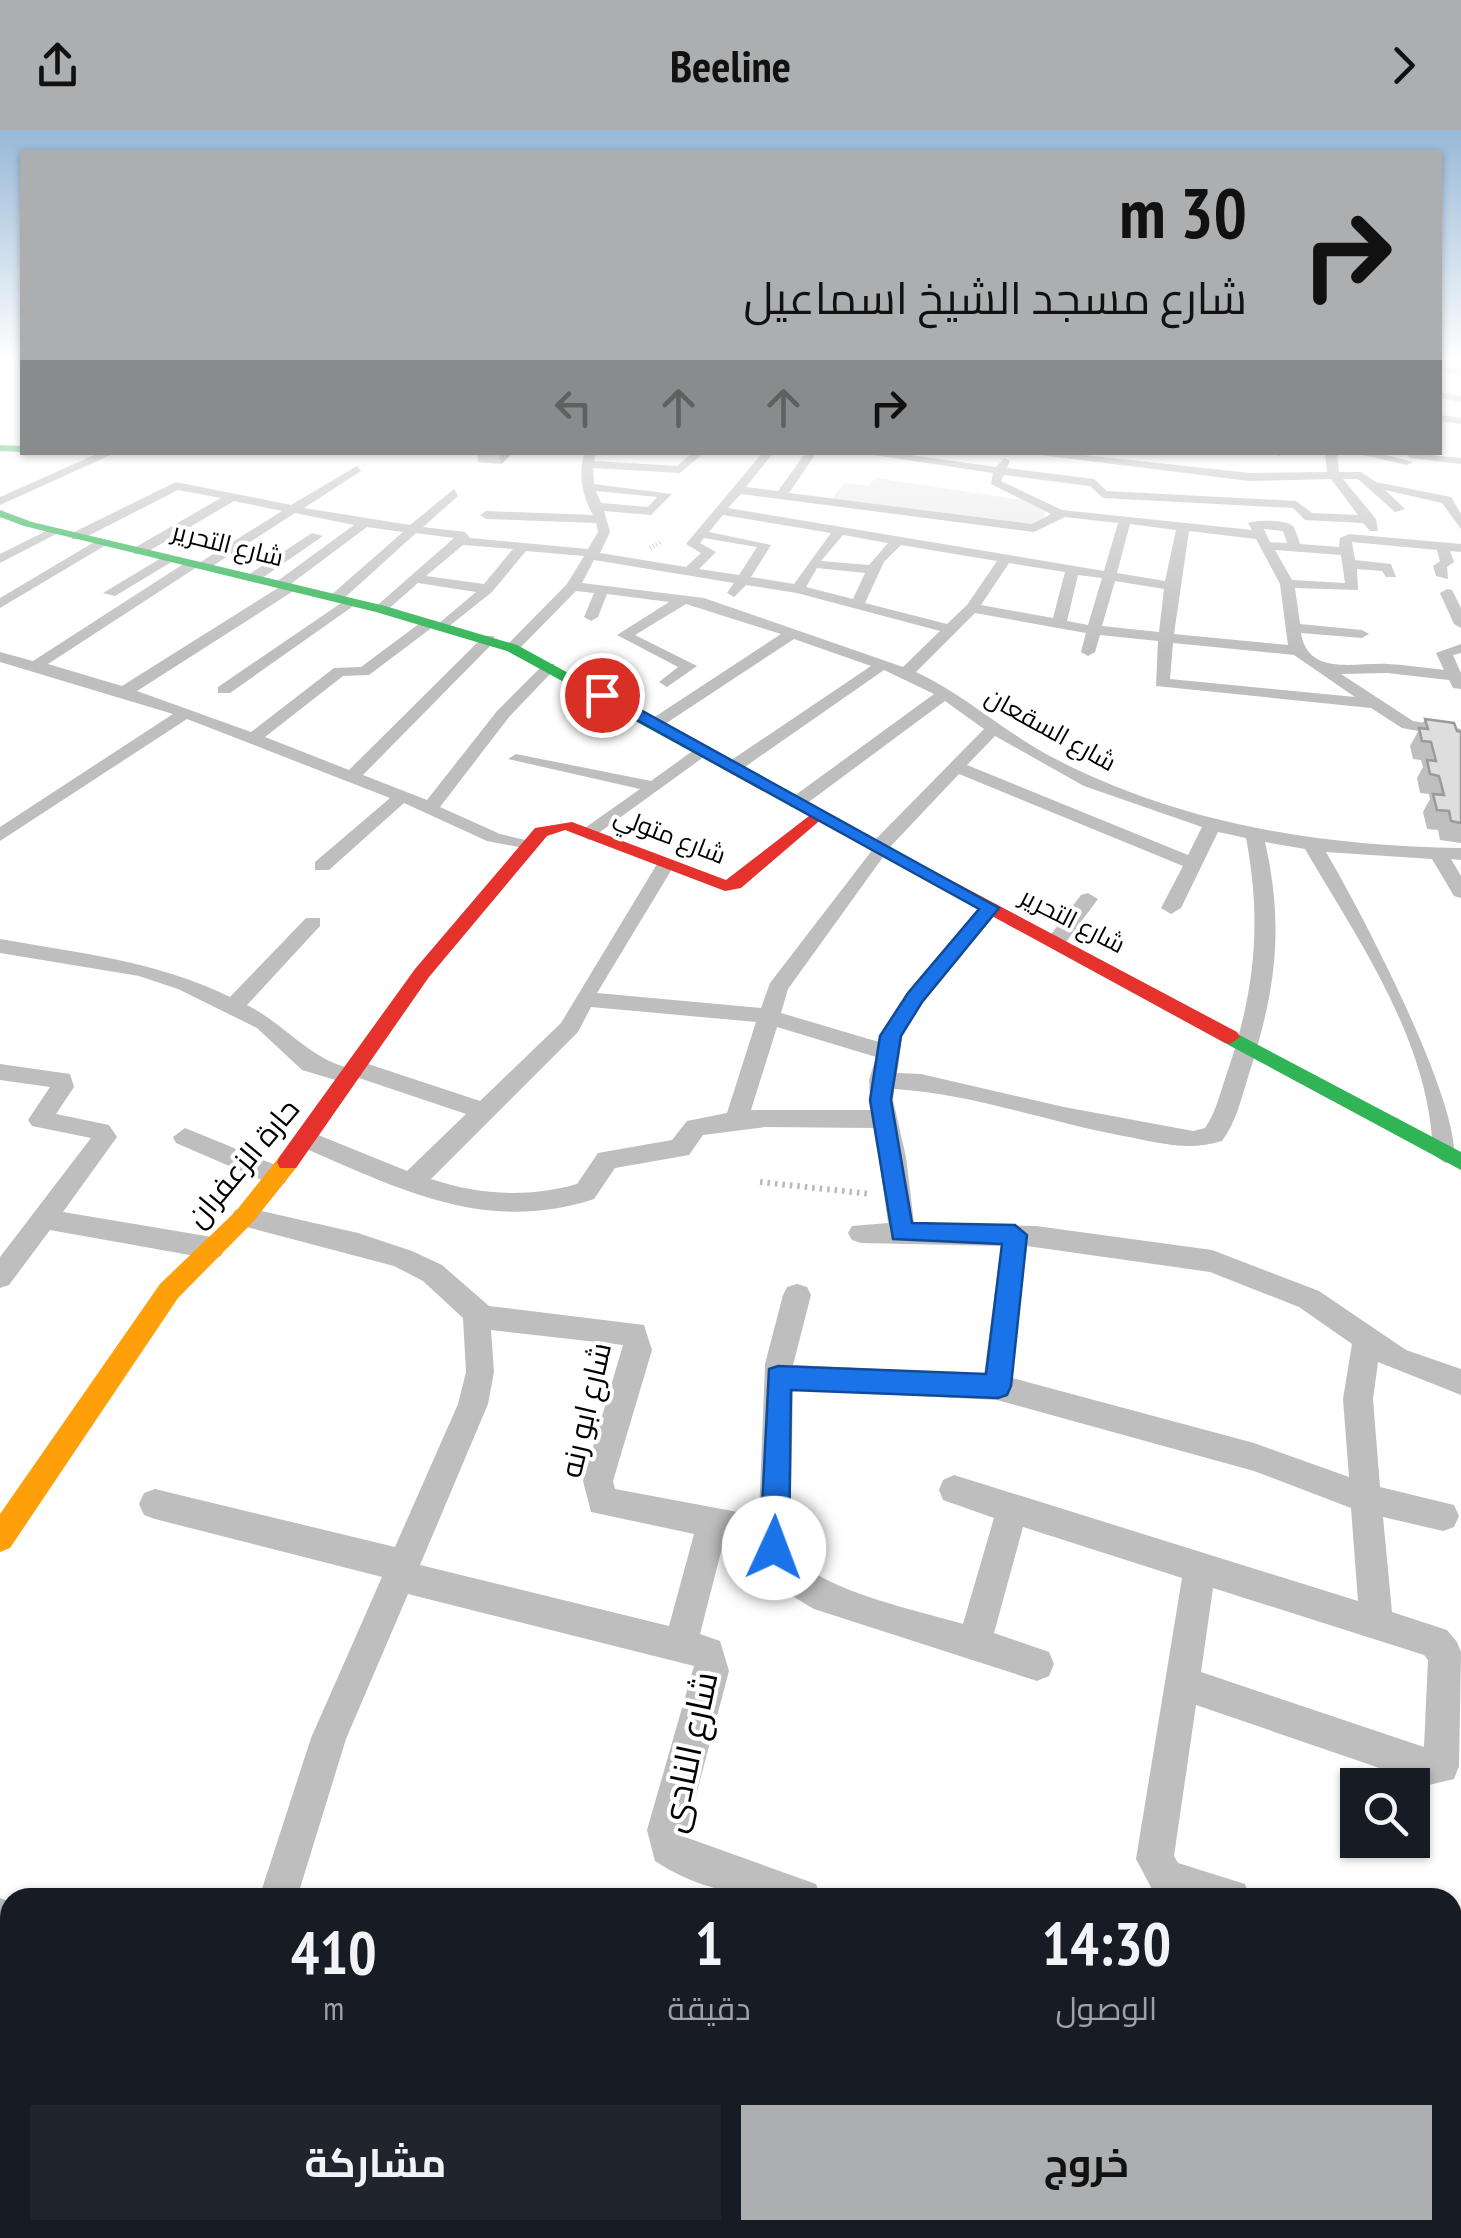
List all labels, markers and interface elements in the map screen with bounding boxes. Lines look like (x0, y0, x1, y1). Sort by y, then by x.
text: Beeline (670, 36, 791, 94)
icon: share (30, 38, 85, 93)
icon: forward (1376, 38, 1431, 93)
text: 30 m (1119, 167, 1247, 257)
icon: right (1282, 190, 1412, 320)
text: شارع مسجد الشيخ اسماعيل (743, 268, 1247, 326)
icon: left (546, 380, 601, 435)
icon: ahead (651, 380, 706, 435)
icon: ahead (756, 380, 811, 435)
icon: right (861, 380, 916, 435)
street label: شارع التحرير (167, 514, 287, 574)
pin (560, 653, 645, 738)
icon: arrive (575, 668, 630, 723)
street label: شارع السقعان (979, 680, 1122, 779)
street label: شارع متولي (608, 799, 730, 875)
street label: شارع التحرير (1013, 879, 1131, 961)
street label: حارة الزعفران (177, 1090, 307, 1235)
street label: شارع ابو رنه (550, 1338, 621, 1481)
position arrow (722, 1496, 826, 1600)
street label: شارع النادى (649, 1667, 728, 1837)
map controls (1340, 1768, 1430, 1858)
button: search (1340, 1768, 1430, 1858)
text: 1 (695, 1904, 723, 1982)
text: 14:30 (1041, 1904, 1171, 1982)
text: 410 (291, 1913, 377, 1991)
text: m (323, 1987, 344, 2029)
text: دقيقة (668, 1987, 751, 2029)
text: الوصول (1055, 1987, 1157, 2029)
button: مشاركة (30, 2105, 721, 2220)
button: خروج (741, 2105, 1432, 2220)

